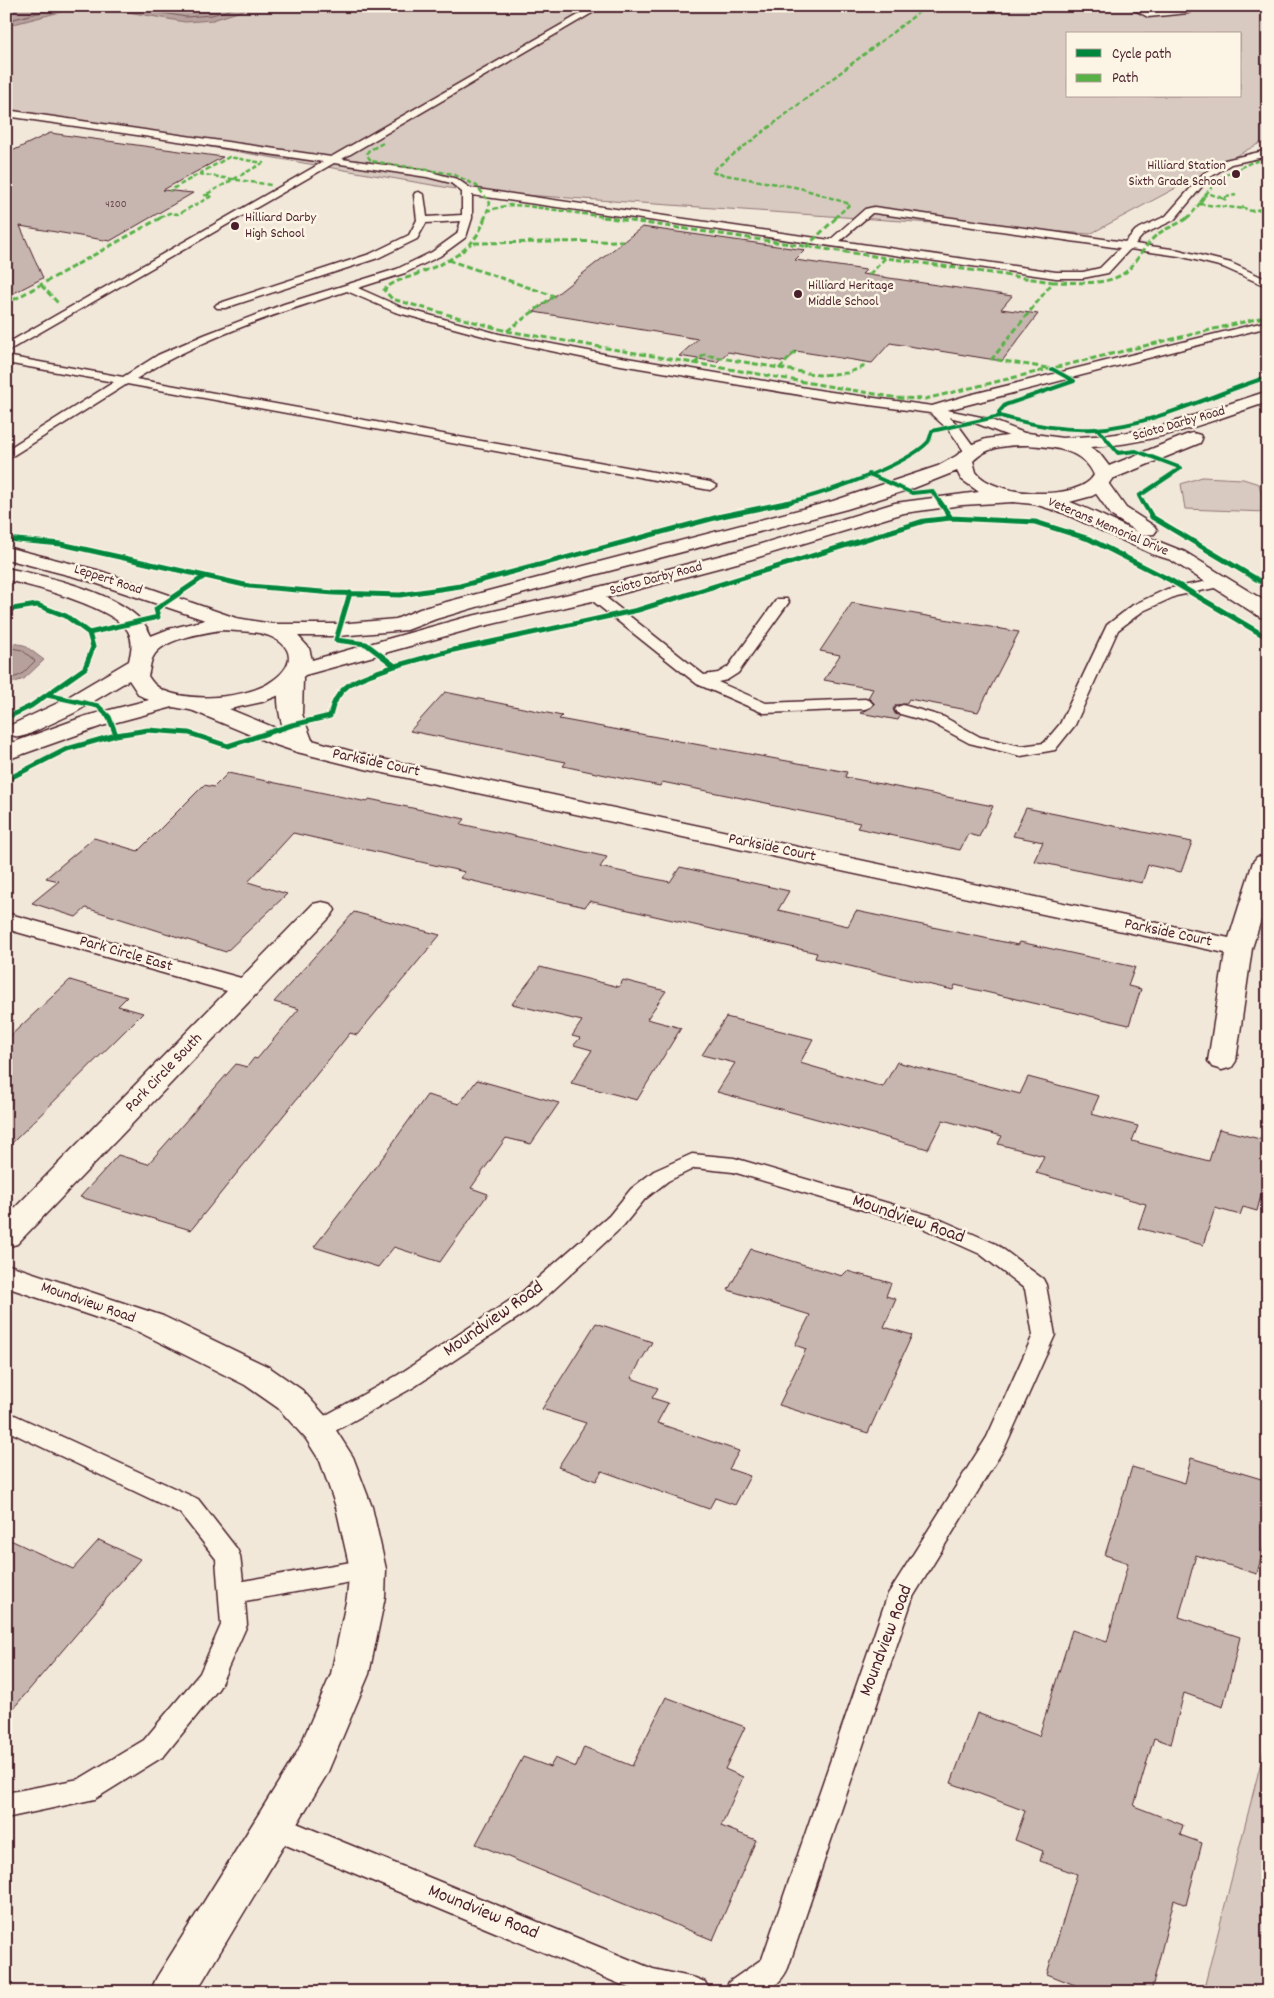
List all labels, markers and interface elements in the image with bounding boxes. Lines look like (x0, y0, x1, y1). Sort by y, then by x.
legend (1066, 32, 1242, 98)
text: Cycle path (1112, 44, 1172, 66)
text: Path (1112, 68, 1138, 90)
place label: Hilliard Station Sixth Grade School (1129, 156, 1227, 192)
marker: Hilliard Station Sixth Grade School (1230, 168, 1242, 180)
house number: 4200 (105, 197, 127, 213)
place label: Hilliard Darby High School (245, 208, 317, 244)
marker: Hilliard Darby High School (229, 220, 241, 232)
place label: Hilliard Heritage Middle School (808, 276, 894, 312)
marker: Hilliard Heritage Middle School (792, 288, 804, 300)
street label: Scioto Darby Road (1130, 401, 1228, 447)
street label: Veterans Memorial Drive (1044, 492, 1172, 562)
street label: Scioto Darby Road (607, 557, 705, 601)
street label: Leppert Road (71, 560, 145, 600)
street label: Parkside Court (330, 743, 422, 784)
street label: Parkside Court (726, 828, 818, 869)
street label: Parkside Court (1122, 913, 1214, 954)
street label: Park Circle East (77, 930, 175, 978)
street label: Park Circle South (120, 1028, 208, 1118)
street label: Moundview Road (848, 1188, 968, 1252)
street label: Moundview Road (438, 1275, 550, 1365)
street label: Moundview Road (38, 1276, 138, 1330)
street label: Moundview Road (853, 1581, 921, 1701)
street label: Moundview Road (424, 1879, 542, 1947)

